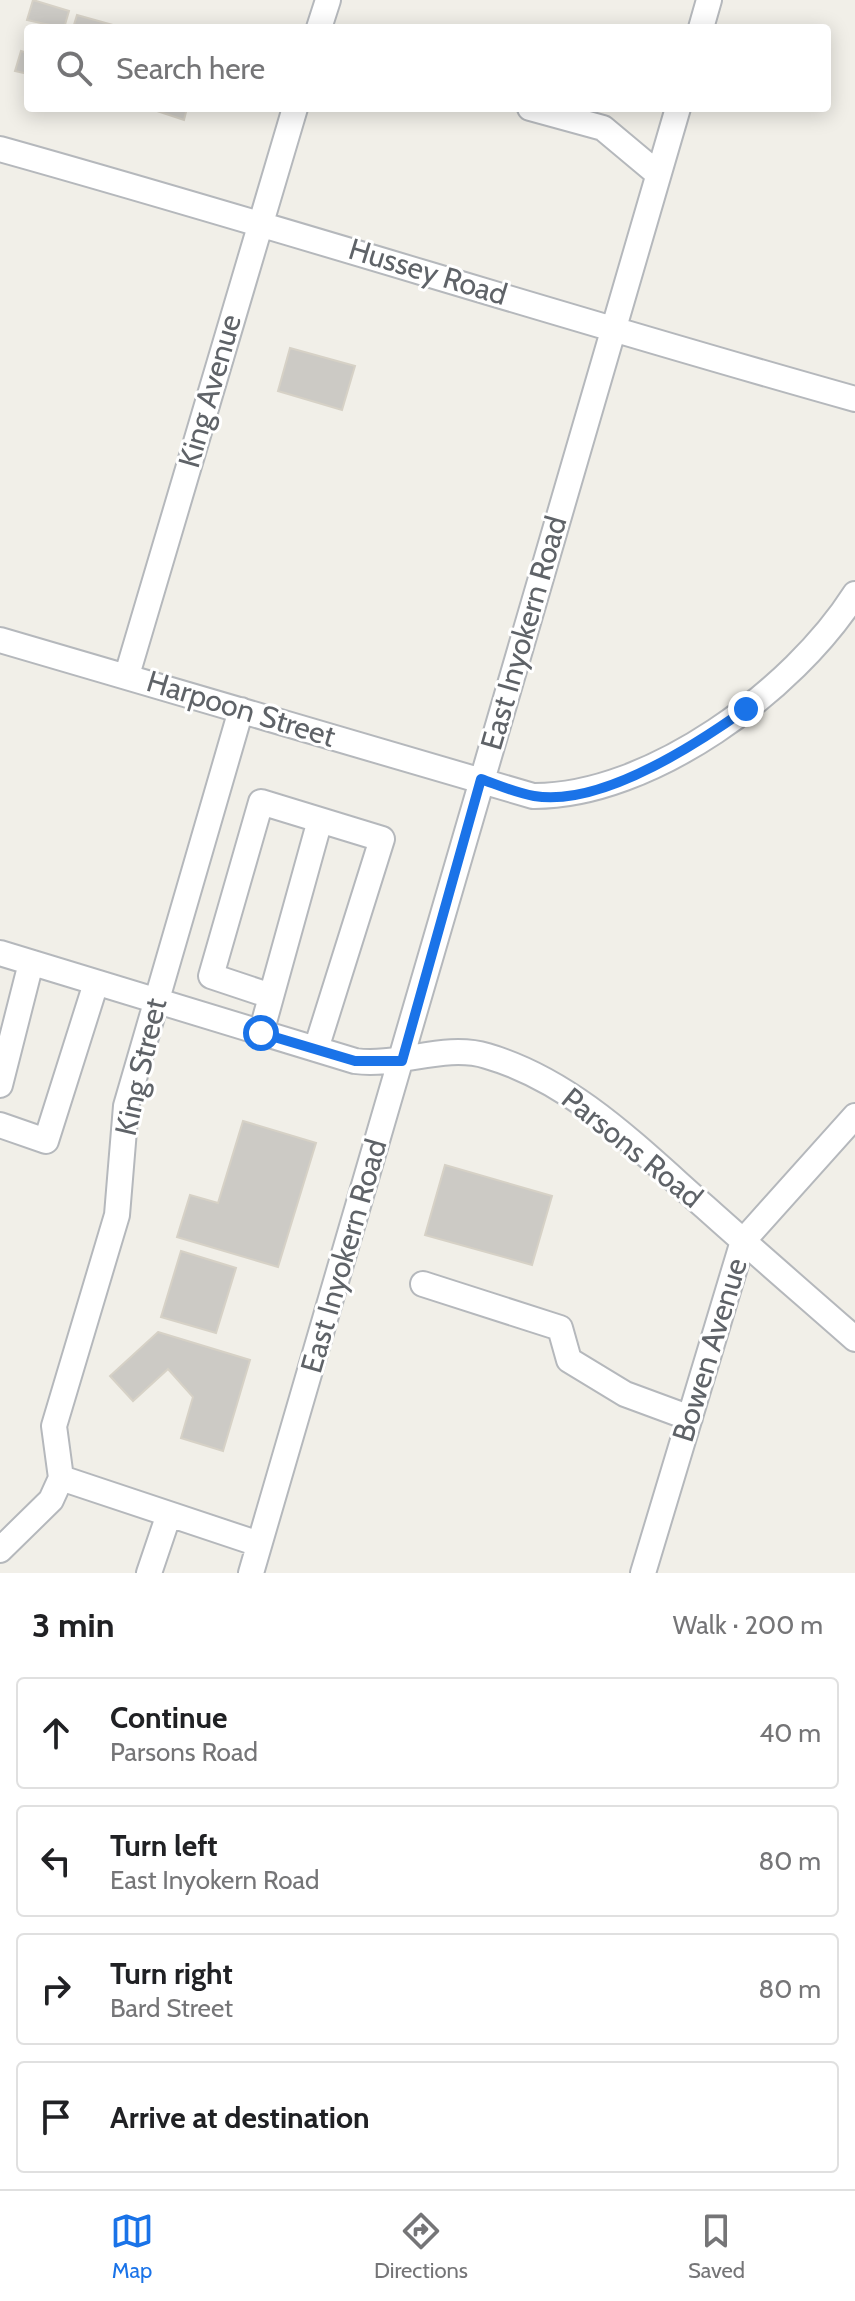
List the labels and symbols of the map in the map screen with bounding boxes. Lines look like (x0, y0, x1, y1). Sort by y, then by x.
street label: Hussey Road (345, 230, 512, 313)
street label: King Avenue (170, 310, 249, 472)
street label: East Inyokern Road (472, 512, 575, 754)
street label: Harpoon Street (142, 662, 340, 755)
route end (728, 691, 764, 727)
street label: King Street (107, 995, 174, 1139)
route start (243, 1015, 279, 1051)
street label: Parsons Road (554, 1080, 710, 1216)
street label: East Inyokern Road (292, 1135, 395, 1377)
street label: Bowen Avenue (664, 1254, 755, 1446)

